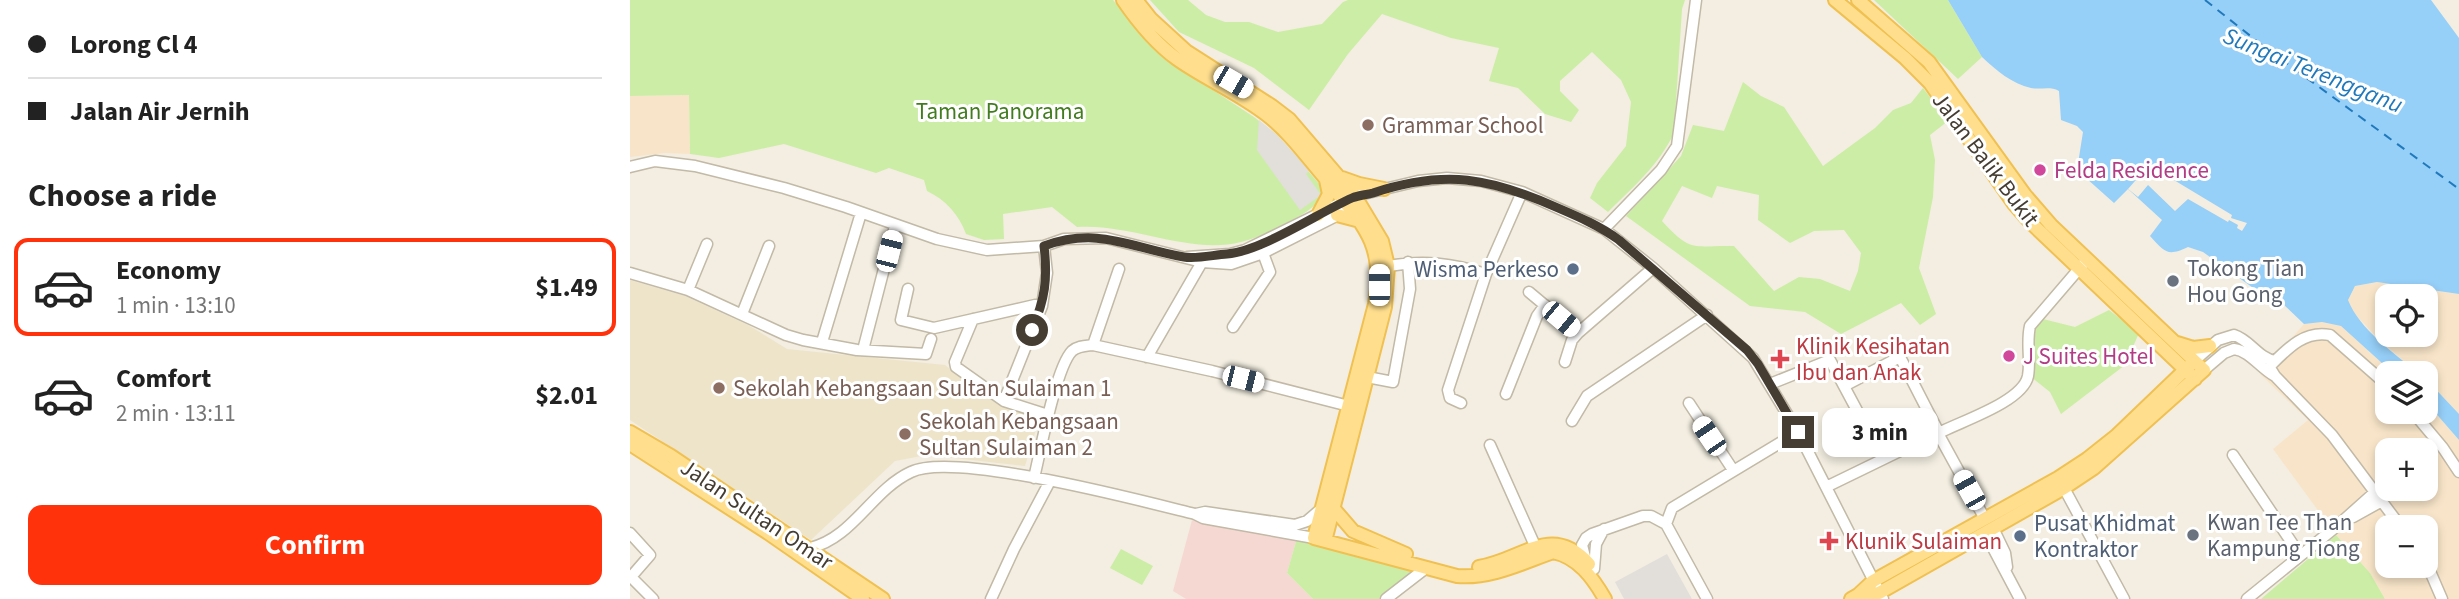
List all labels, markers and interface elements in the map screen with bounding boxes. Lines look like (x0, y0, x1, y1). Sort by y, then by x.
water label: Sungai Terengganu (2218, 18, 2408, 122)
text: Lorong Cl 4 (70, 26, 198, 63)
car (1210, 62, 1257, 102)
street label: Jalan Balik Bukit (1924, 85, 2047, 234)
text: Jalan Air Jernih (70, 93, 250, 130)
park label: Taman Panorama (916, 95, 1084, 128)
place label: Grammar School (1382, 109, 1544, 142)
marker: Grammar School (1360, 117, 1376, 133)
place label: Felda Residence (2054, 154, 2209, 187)
marker: Felda Residence (2032, 162, 2048, 178)
text: Choose a ride (28, 173, 217, 219)
car (874, 228, 905, 274)
text: Economy (116, 252, 221, 289)
place label: Tokong Tian Hou Gong (2187, 252, 2305, 311)
place label: Wisma Perkeso (1414, 253, 1559, 286)
icon: car (32, 256, 95, 319)
marker: Wisma Perkeso (1565, 261, 1581, 277)
car (1369, 264, 1390, 306)
text: $1.49 (535, 269, 598, 306)
marker: Tokong Tian Hou Gong (2165, 273, 2181, 289)
map controls (2375, 284, 2438, 578)
button: locate (2375, 284, 2438, 347)
text: 1 min · 13:10 (116, 289, 236, 322)
car (1539, 297, 1584, 341)
route start (1016, 314, 1048, 346)
place label: Klinik Kesihatan Ibu dan Anak (1796, 330, 1950, 389)
place label: J Suites Hotel (2023, 340, 2154, 373)
marker: J Suites Hotel (2001, 348, 2017, 364)
marker: Klinik Kesihatan Ibu dan Anak (1770, 349, 1790, 369)
text: Comfort (116, 360, 211, 397)
button: layers (2375, 361, 2438, 424)
icon: car (32, 364, 95, 427)
car (1221, 364, 1266, 394)
place label: Sekolah Kebangsaan Sultan Sulaiman 1 (733, 372, 1111, 405)
text: $2.01 (535, 377, 598, 414)
marker: Sekolah Kebangsaan Sultan Sulaiman 1 (711, 380, 727, 396)
text: 2 min · 13:11 (116, 397, 236, 430)
place label: Sekolah Kebangsaan Sultan Sulaiman 2 (919, 405, 1119, 464)
callout: 3 min (1822, 408, 1938, 457)
car (1689, 413, 1730, 459)
route end (1782, 416, 1814, 448)
text: 3 min (1852, 416, 1908, 449)
marker: Sekolah Kebangsaan Sultan Sulaiman 2 (897, 426, 913, 442)
button: + (2375, 438, 2438, 501)
street label: Jalan Sultan Omar (674, 451, 841, 578)
car (1950, 467, 1989, 513)
button: Confirm (28, 505, 602, 585)
place label: Kwan Tee Than Kampung Tiong (2207, 506, 2360, 565)
place label: Pusat Khidmat Kontraktor (2034, 507, 2175, 566)
button: − (2375, 515, 2438, 578)
place label: Klunik Sulaiman (1845, 525, 2002, 558)
marker: Kwan Tee Than Kampung Tiong (2185, 527, 2201, 543)
marker: Pusat Khidmat Kontraktor (2012, 528, 2028, 544)
marker: Klunik Sulaiman (1819, 531, 1839, 551)

